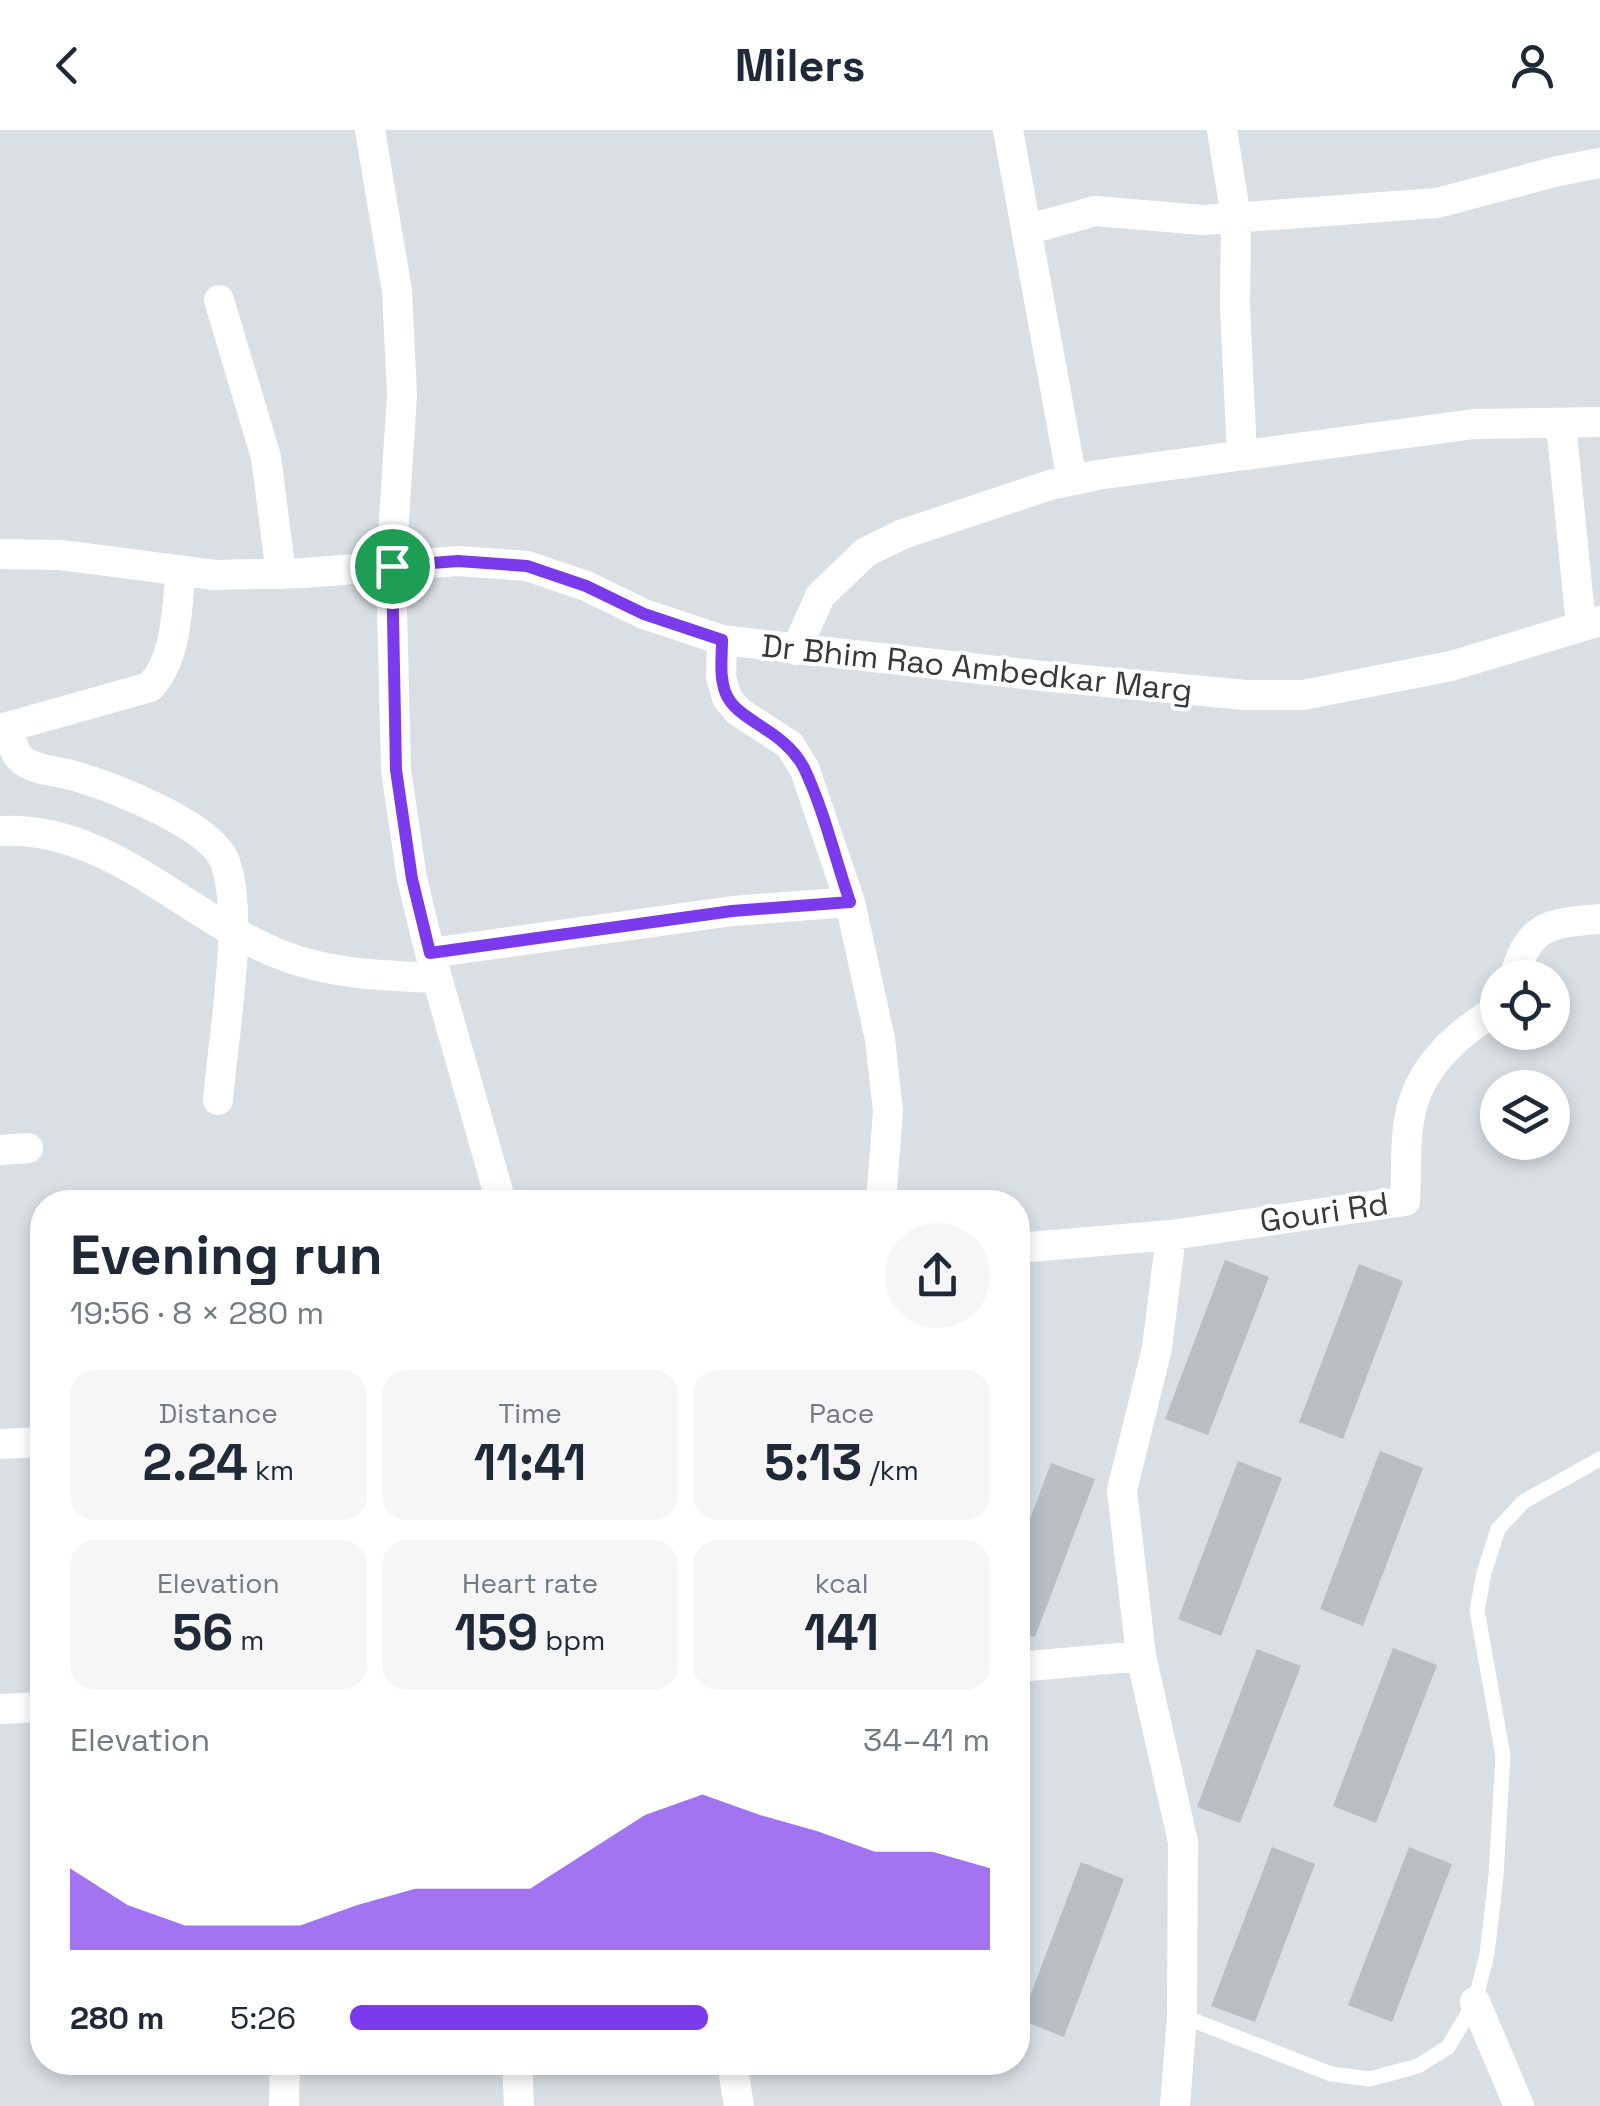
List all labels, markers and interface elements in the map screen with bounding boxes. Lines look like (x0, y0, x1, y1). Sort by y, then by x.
text: Milers (735, 37, 865, 94)
icon: back (40, 38, 95, 93)
icon: person (1505, 38, 1560, 93)
pin (350, 524, 435, 609)
icon: arrive (365, 539, 420, 594)
street label: Dr Bhim Rao Ambedkar Marg (760, 625, 1194, 711)
map controls (1480, 960, 1570, 1160)
button: locate (1480, 960, 1570, 1050)
button: layers (1480, 1070, 1570, 1160)
street label: Gouri Rd (1257, 1183, 1391, 1241)
text: Evening run (70, 1220, 383, 1290)
button: share (885, 1223, 990, 1328)
text: 19:56 · 8 × 280 m (70, 1293, 324, 1333)
text: Distance (159, 1395, 278, 1431)
text: Time (498, 1395, 562, 1431)
text: Pace (809, 1395, 874, 1431)
text: 2.24 (143, 1431, 248, 1495)
text: 11:41 (474, 1431, 586, 1495)
text: 5:13 (764, 1431, 862, 1495)
text: km (248, 1452, 294, 1488)
text: /km (862, 1452, 919, 1488)
text: Elevation (157, 1565, 280, 1601)
text: Heart rate (462, 1565, 598, 1601)
text: kcal (815, 1565, 869, 1601)
text: 56 (172, 1601, 233, 1665)
text: 159 (455, 1601, 538, 1665)
text: 141 (804, 1601, 879, 1665)
text: m (233, 1622, 264, 1658)
text: bpm (538, 1622, 605, 1658)
text: Elevation (70, 1720, 210, 1760)
text: 34–41 m (863, 1720, 990, 1760)
text: 280 m (70, 1998, 164, 2038)
text: 5:26 (230, 1998, 296, 2038)

